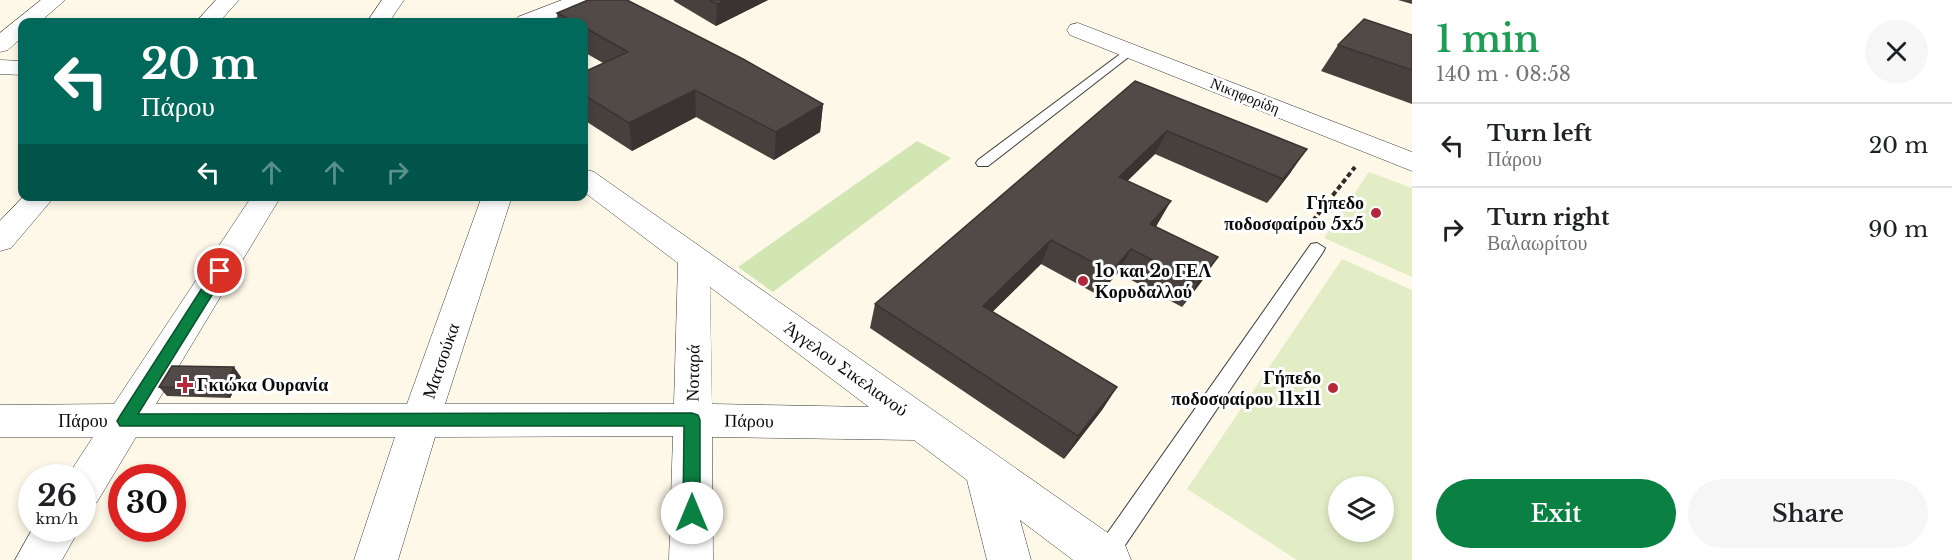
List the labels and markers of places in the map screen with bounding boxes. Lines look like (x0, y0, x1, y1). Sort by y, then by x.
place label: Γήπεδο ποδοσφαίρου 5x5 (1224, 192, 1364, 235)
marker: Γήπεδο ποδοσφαίρου 5x5 (1369, 206, 1383, 220)
pin (194, 245, 245, 296)
place label: 1o και 2ο ΓΕΛ Κορυδαλλού (1095, 260, 1211, 303)
marker: 1o και 2ο ΓΕΛ Κορυδαλλού (1076, 274, 1090, 288)
place label: Γήπεδο ποδοσφαίρου 11x11 (1171, 367, 1321, 410)
place label: Γκιώκα Ουρανία (197, 374, 328, 396)
marker: Γκιώκα Ουρανία (178, 378, 192, 392)
marker: Γήπεδο ποδοσφαίρου 11x11 (1326, 381, 1340, 395)

